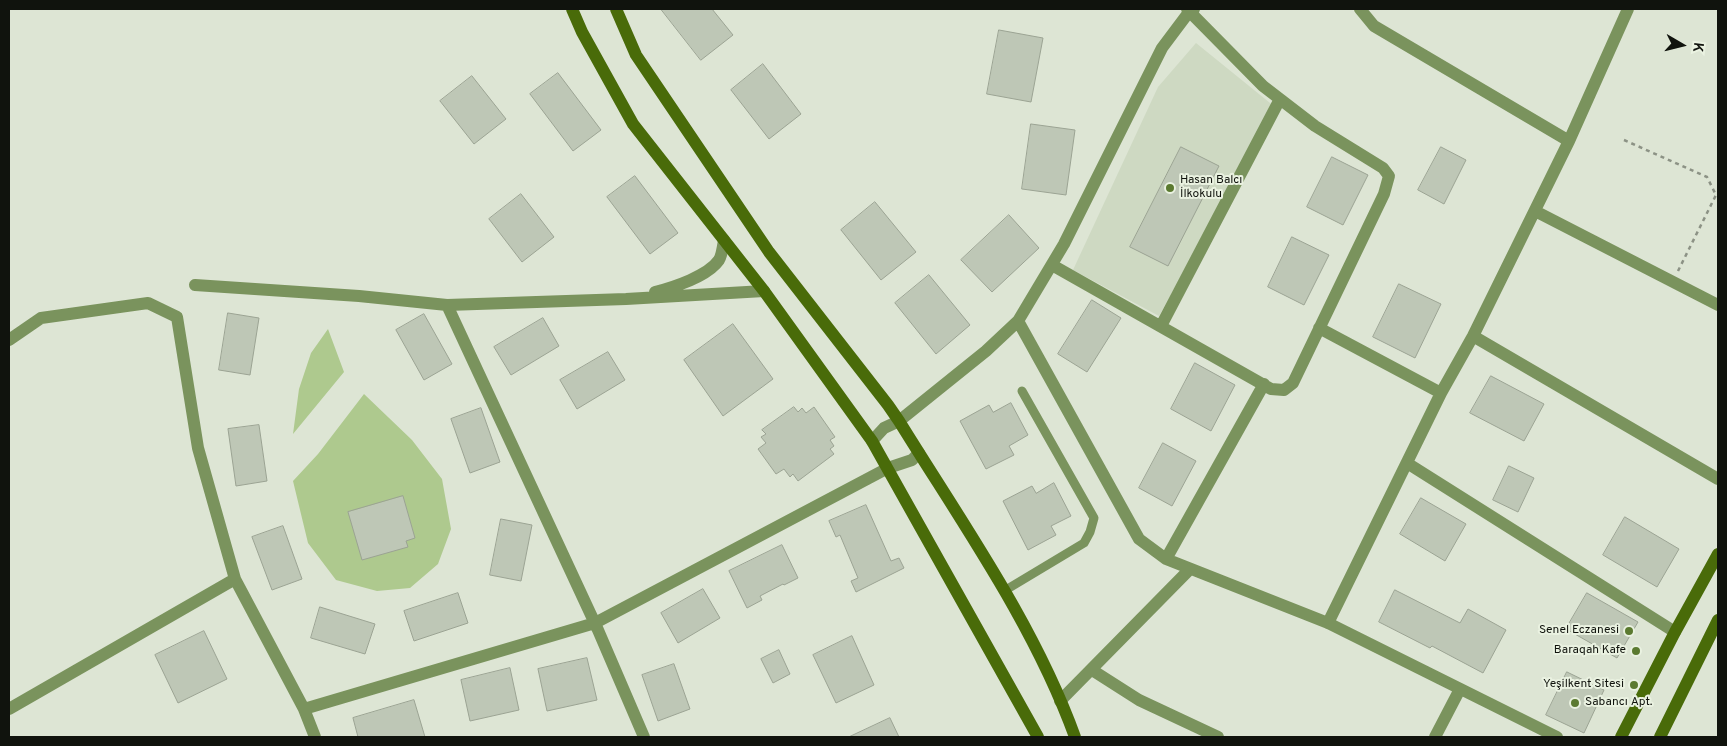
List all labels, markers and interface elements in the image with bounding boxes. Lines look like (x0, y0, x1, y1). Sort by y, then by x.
north arrow (1657, 20, 1707, 70)
text: K (1688, 41, 1706, 53)
place label: Hasan Balcı İlkokulu (1180, 174, 1242, 202)
marker: Hasan Balcı İlkokulu (1164, 182, 1176, 194)
place label: Senel Eczanesi (1539, 624, 1619, 638)
marker: Senel Eczanesi (1623, 625, 1635, 637)
place label: Baraqah Kafe (1554, 644, 1626, 658)
marker: Baraqah Kafe (1630, 645, 1642, 657)
place label: Yeşilkent Sitesi (1543, 678, 1624, 692)
marker: Yeşilkent Sitesi (1628, 679, 1640, 691)
place label: Sabancı Apt. (1585, 696, 1653, 710)
marker: Sabancı Apt. (1569, 697, 1581, 709)

